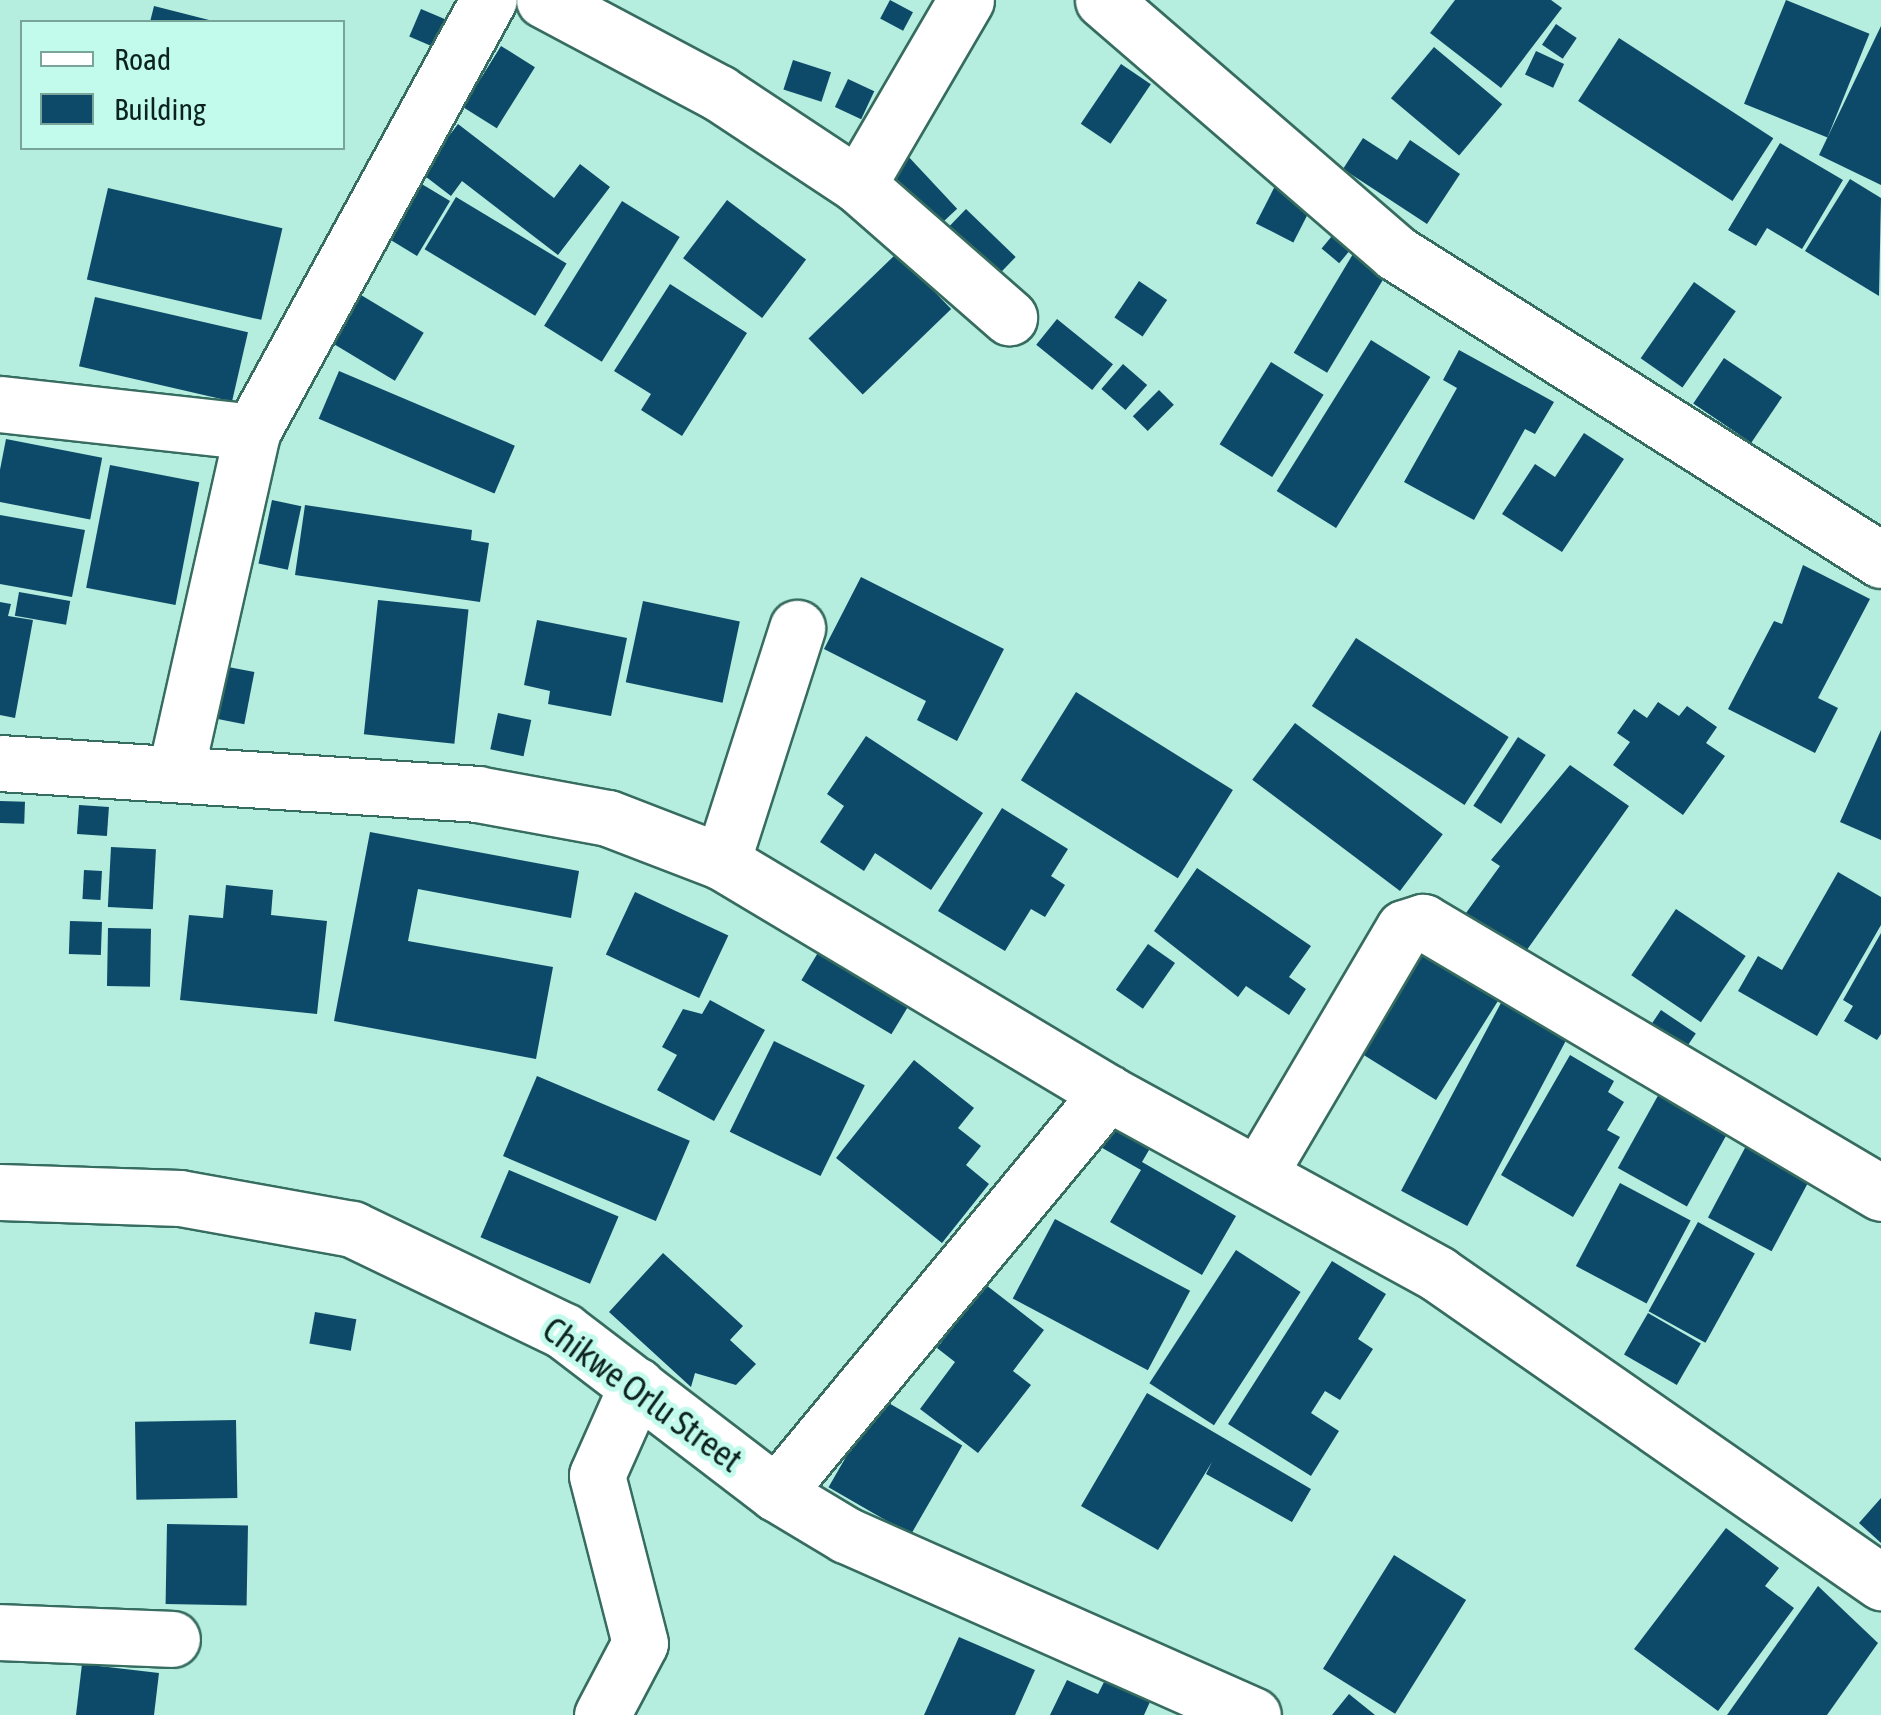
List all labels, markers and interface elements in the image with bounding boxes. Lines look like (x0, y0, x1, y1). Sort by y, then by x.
legend (20, 20, 345, 150)
text: Road (114, 42, 171, 76)
text: Building (114, 92, 206, 126)
street label: Chikwe Orlu Street (535, 1308, 751, 1480)

